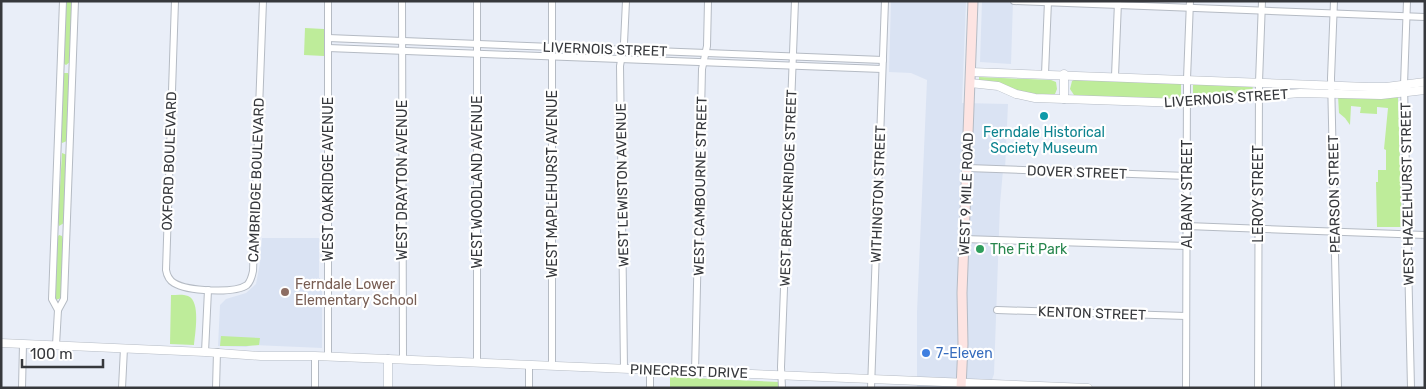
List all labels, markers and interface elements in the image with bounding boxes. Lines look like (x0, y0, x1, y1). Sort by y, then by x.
street label: LIVERNOIS STREET (542, 39, 668, 60)
street label: LIVERNOIS STREET (1163, 86, 1289, 111)
street label: WEST BRECKENRIDGE STREET (777, 89, 800, 287)
street label: WEST MAPLEHURST AVENUE (544, 90, 561, 278)
street label: OXFORD BOULEVARD (159, 91, 180, 231)
street label: WEST WOODLAND AVENUE (469, 95, 486, 269)
street label: WEST CAMBOURNE STREET (690, 96, 711, 276)
street label: CAMBRIDGE BOULEVARD (245, 97, 268, 263)
street label: WEST OAKRIDGE AVENUE (320, 97, 337, 261)
street label: WEST DRAYTON AVENUE (394, 100, 411, 260)
street label: WEST HAZELHURST STREET (1397, 102, 1418, 286)
street label: WEST LEWISTON AVENUE (613, 103, 632, 267)
marker: Ferndale Historical Society Museum (1038, 110, 1050, 122)
place label: Ferndale Historical Society Museum (983, 124, 1105, 157)
street label: WITHINGTON STREET (868, 125, 889, 263)
street label: WEST 9 MILE ROAD (956, 132, 977, 256)
street label: PEARSON STREET (1325, 135, 1344, 253)
street label: ALBANY STREET (1179, 140, 1196, 248)
street label: LEROY STREET (1250, 145, 1267, 243)
street label: DOVER STREET (1027, 162, 1127, 183)
place label: The Fit Park (990, 241, 1068, 258)
marker: The Fit Park (974, 243, 986, 255)
place label: Ferndale Lower Elementary School (295, 276, 417, 309)
marker: Ferndale Lower Elementary School (279, 286, 291, 298)
street label: KENTON STREET (1038, 303, 1146, 324)
scale bar (22, 336, 104, 368)
text: 100 m (30, 345, 72, 363)
place label: 7-Eleven (936, 345, 993, 362)
marker: 7-Eleven (920, 347, 932, 359)
street label: PINECREST DRIVE (630, 361, 748, 382)

